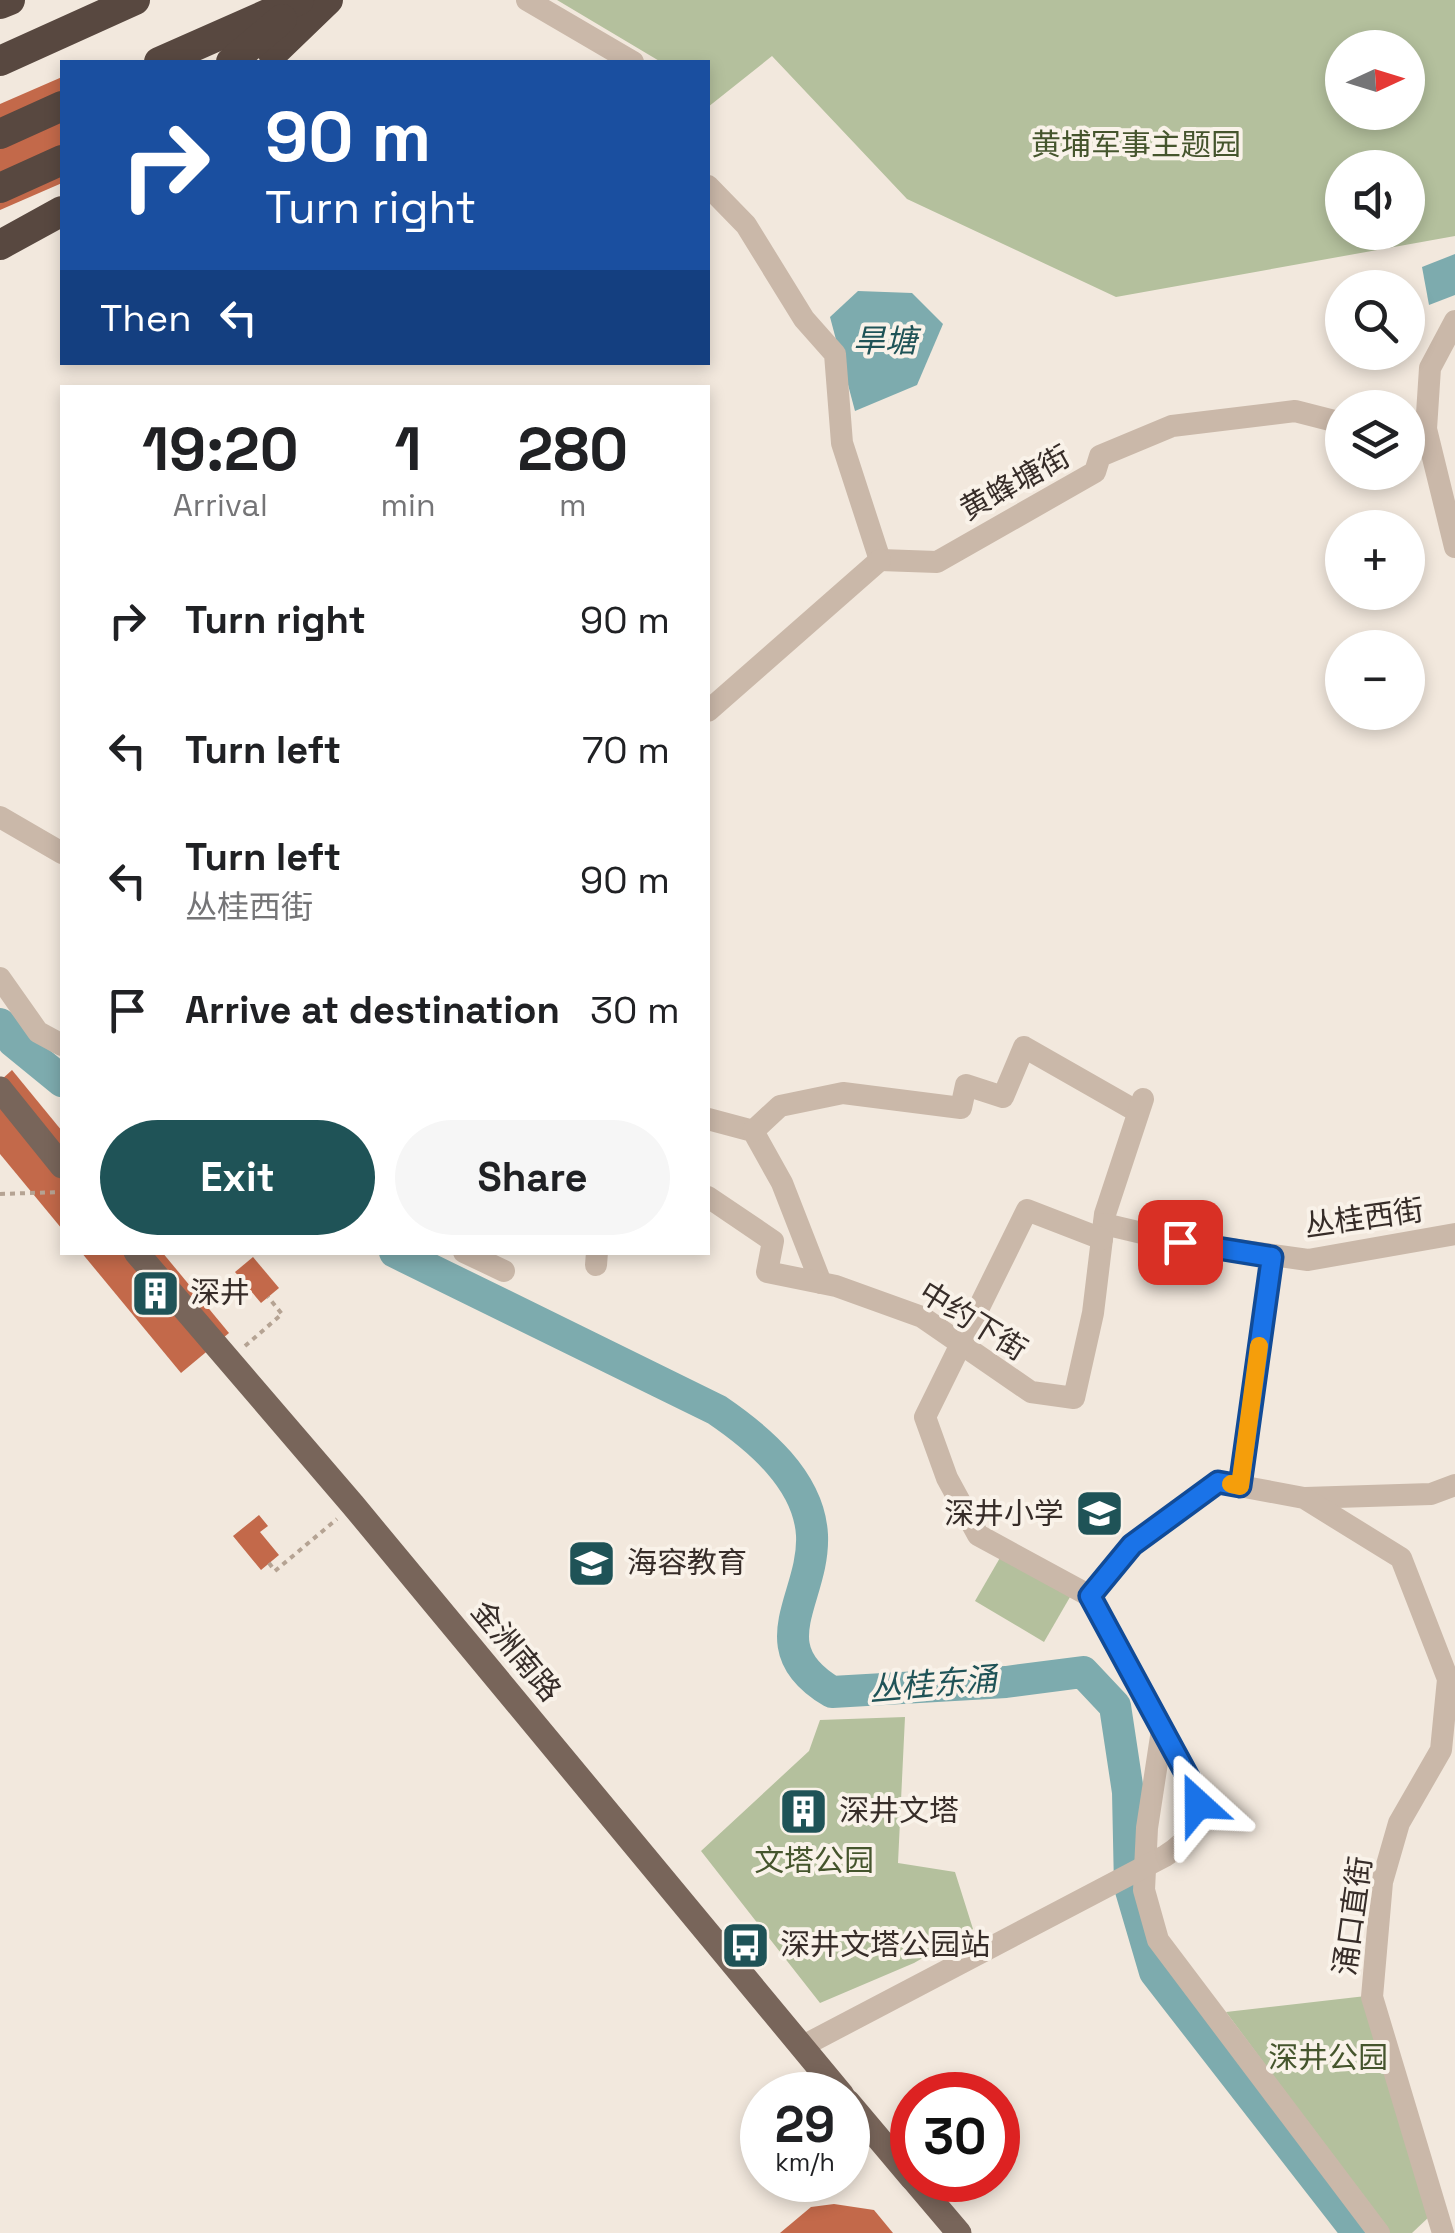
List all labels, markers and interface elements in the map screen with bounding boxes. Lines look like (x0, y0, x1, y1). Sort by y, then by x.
north arrow (1325, 30, 1425, 130)
map controls (1325, 30, 1425, 730)
text: 90 m (265, 92, 431, 181)
icon: right (100, 100, 230, 230)
park label: 黄埔军事主题园 (1031, 125, 1241, 164)
button: sound (1325, 150, 1425, 250)
text: Turn right (265, 179, 476, 236)
button: search (1325, 270, 1425, 370)
icon: left (211, 290, 266, 345)
text: Then (100, 294, 191, 342)
water label: 旱塘 (853, 321, 922, 361)
button: layers (1325, 390, 1425, 490)
text: 19:20 (142, 411, 299, 488)
text: 1 (394, 411, 422, 488)
text: 280 (518, 411, 628, 488)
street label: 黄蜂塘街 (953, 436, 1077, 529)
text: Arrival (173, 485, 268, 525)
text: min (381, 485, 436, 525)
text: m (559, 485, 587, 525)
button: + (1325, 510, 1425, 610)
icon: right (100, 593, 155, 648)
text: Turn right (185, 596, 366, 644)
text: 90 m (580, 596, 670, 644)
button: − (1325, 630, 1425, 730)
icon: left (100, 723, 155, 778)
text: Turn left (185, 726, 341, 774)
text: 70 m (582, 726, 670, 774)
text: Turn left (185, 833, 341, 881)
icon: left (100, 853, 155, 908)
text: 90 m (580, 856, 670, 904)
text: 丛桂西街 (185, 887, 313, 927)
icon: arrive (100, 983, 155, 1038)
text: Arrive at destination (185, 986, 560, 1034)
text: 30 m (590, 986, 680, 1034)
button: Exit (100, 1120, 375, 1235)
button: Share (395, 1120, 670, 1235)
street label: 丛桂西街 (1302, 1190, 1426, 1245)
pin (1138, 1200, 1223, 1285)
icon: arrive (1153, 1215, 1208, 1270)
building icon: 深井 (129, 1267, 181, 1319)
street label: 中约下街 (912, 1272, 1034, 1369)
place label: 深井 (190, 1273, 250, 1312)
school or university icon: 深井小学 (1073, 1488, 1125, 1540)
place label: 深井小学 (944, 1494, 1064, 1533)
school or university icon: 海容教育 (566, 1537, 618, 1589)
place label: 海容教育 (627, 1543, 747, 1582)
street label: 金洲南路 (463, 1592, 570, 1709)
water label: 丛桂东涌 (867, 1658, 1001, 1710)
position arrow (1146, 1752, 1250, 1856)
building icon: 深井文塔 (778, 1785, 830, 1837)
place label: 深井文塔 (839, 1791, 959, 1830)
park label: 文塔公园 (754, 1841, 874, 1880)
street label: 涌口直街 (1325, 1854, 1380, 1978)
bus stop icon: 深井文塔公园站 (719, 1919, 771, 1971)
place label: 深井文塔公园站 (780, 1925, 990, 1964)
park label: 深井公园 (1268, 2038, 1388, 2077)
speed limit sign: 30 (890, 2072, 1020, 2202)
text: 29 (775, 2093, 835, 2157)
text: km/h (775, 2146, 835, 2178)

